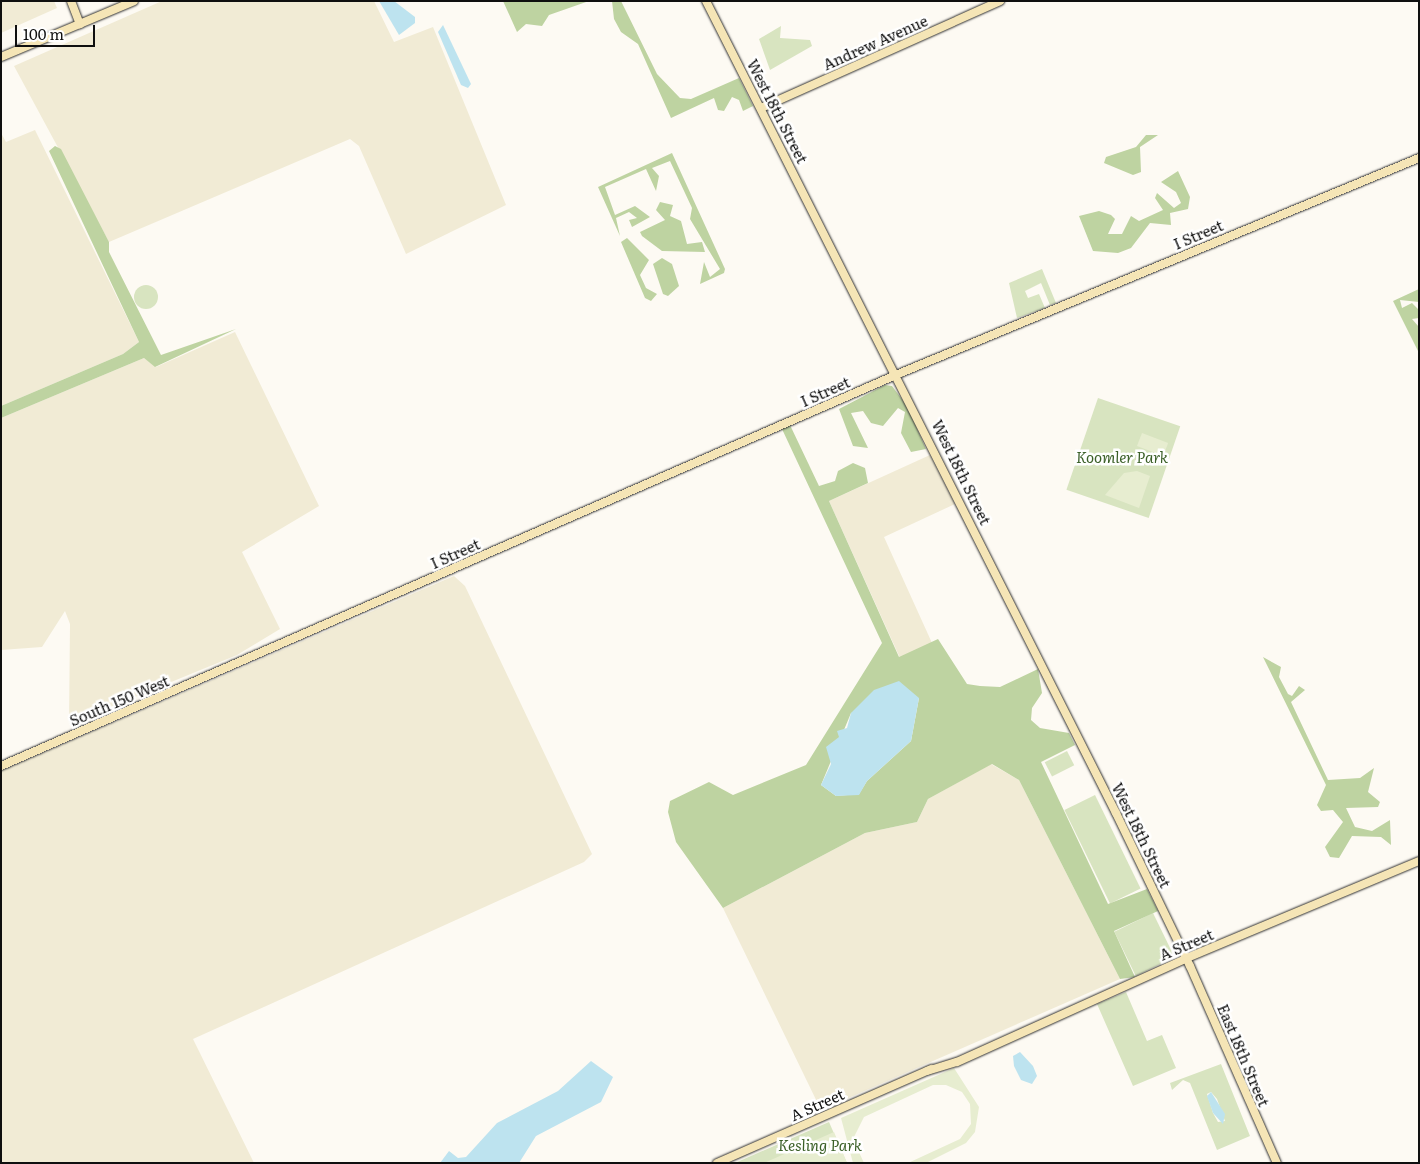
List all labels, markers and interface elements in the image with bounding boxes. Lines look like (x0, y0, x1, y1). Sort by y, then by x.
street label: Andrew Avenue (820, 11, 930, 73)
scale bar (18, 15, 98, 47)
text: 100 m (23, 22, 64, 45)
street label: West 18th Street (744, 56, 812, 166)
street label: I Street (1171, 216, 1225, 252)
street label: I Street (798, 372, 852, 410)
street label: West 18th Street (929, 417, 995, 527)
park label: Koomler Park (1076, 448, 1168, 466)
street label: I Street (428, 534, 482, 572)
street label: South 150 West (67, 671, 171, 729)
street label: West 18th Street (1109, 780, 1175, 890)
street label: A Street (1156, 925, 1216, 963)
street label: East 18th Street (1214, 1001, 1274, 1109)
street label: A Street (787, 1084, 847, 1124)
park label: Kesling Park (778, 1136, 862, 1154)

